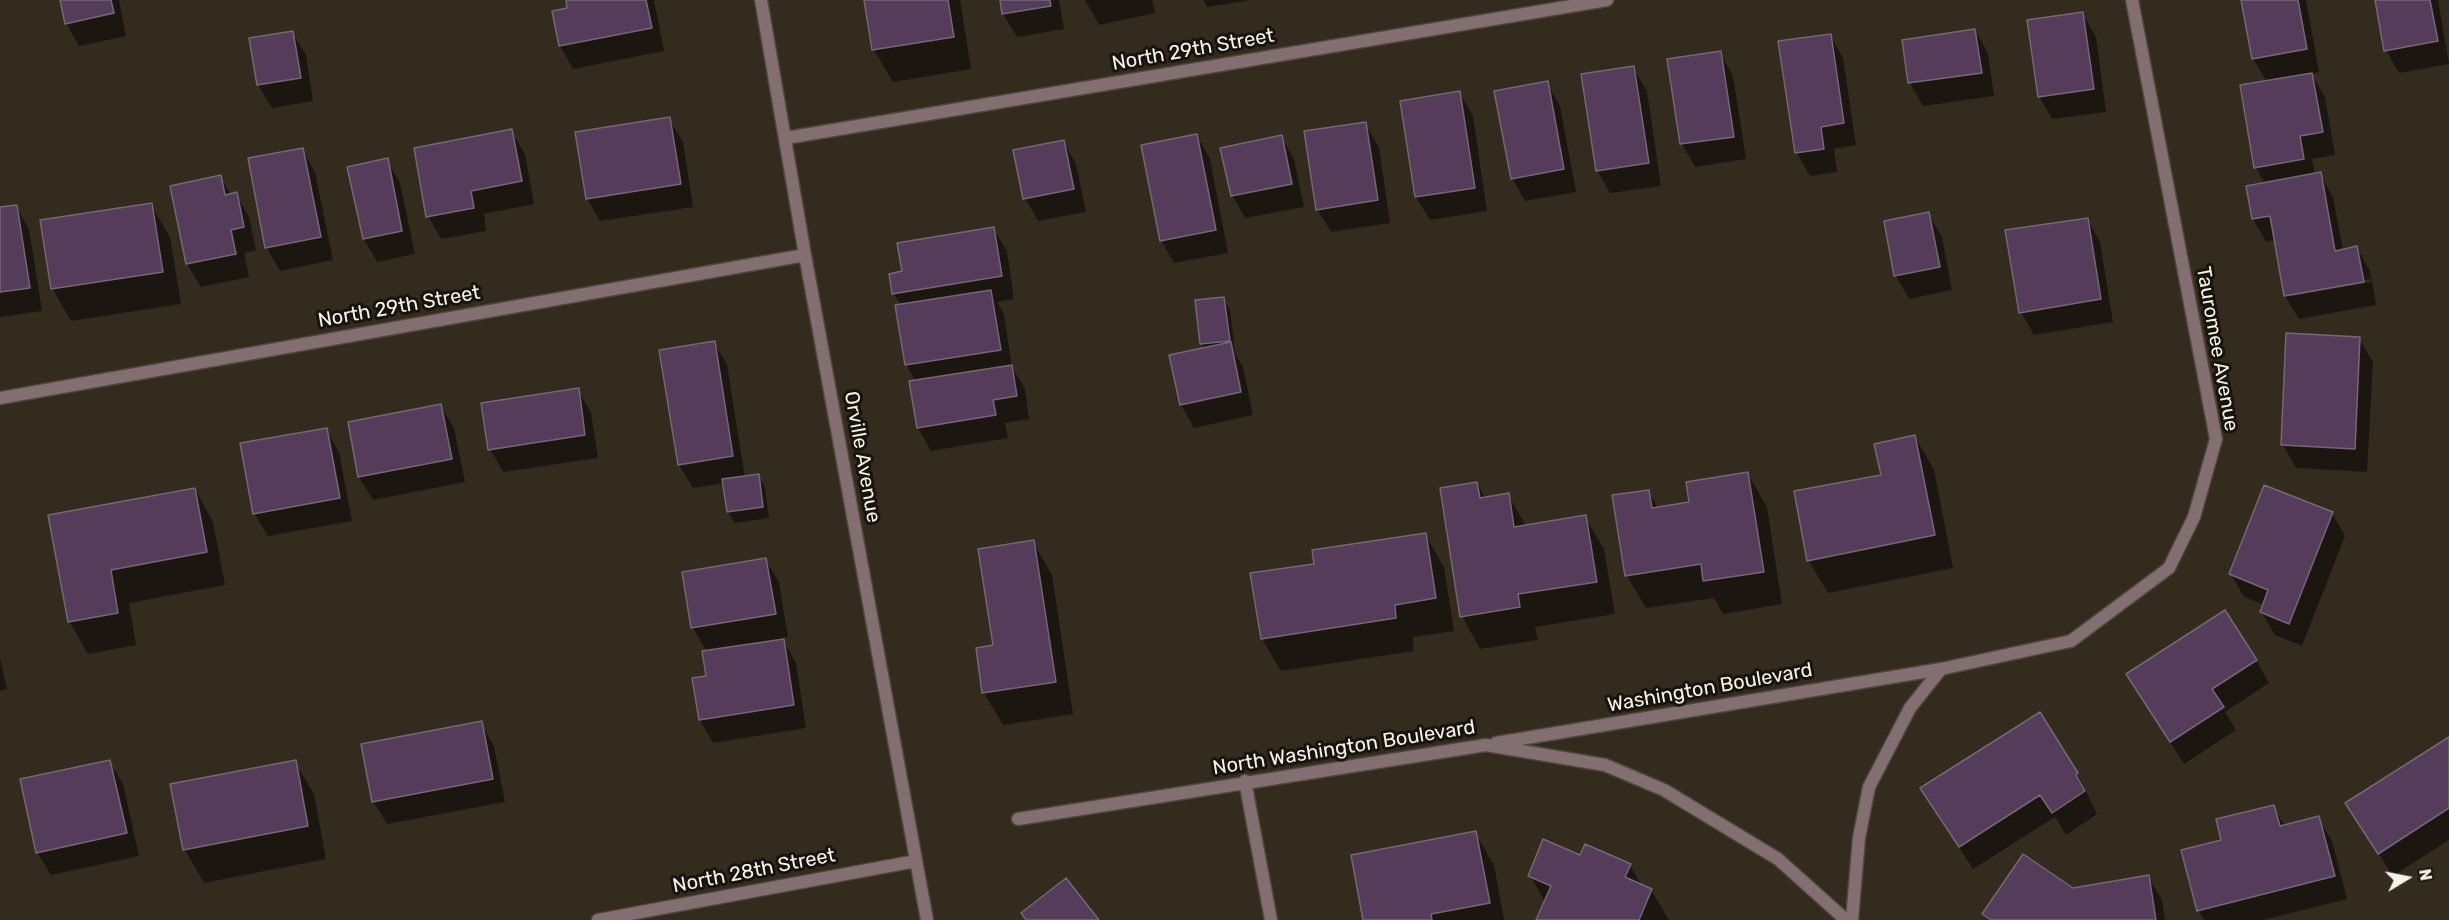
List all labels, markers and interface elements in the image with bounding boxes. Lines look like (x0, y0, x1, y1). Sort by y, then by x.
street label: North 29th Street (1110, 24, 1276, 76)
street label: Tauromee Avenue (2191, 265, 2243, 433)
street label: North 29th Street (316, 281, 482, 333)
street label: Orville Avenue (839, 389, 885, 525)
street label: Washington Boulevard (1606, 658, 1814, 718)
street label: North Washington Boulevard (1211, 715, 1477, 781)
street label: North 28th Street (671, 843, 837, 899)
north arrow (2377, 848, 2437, 908)
text: N (2415, 867, 2436, 882)

